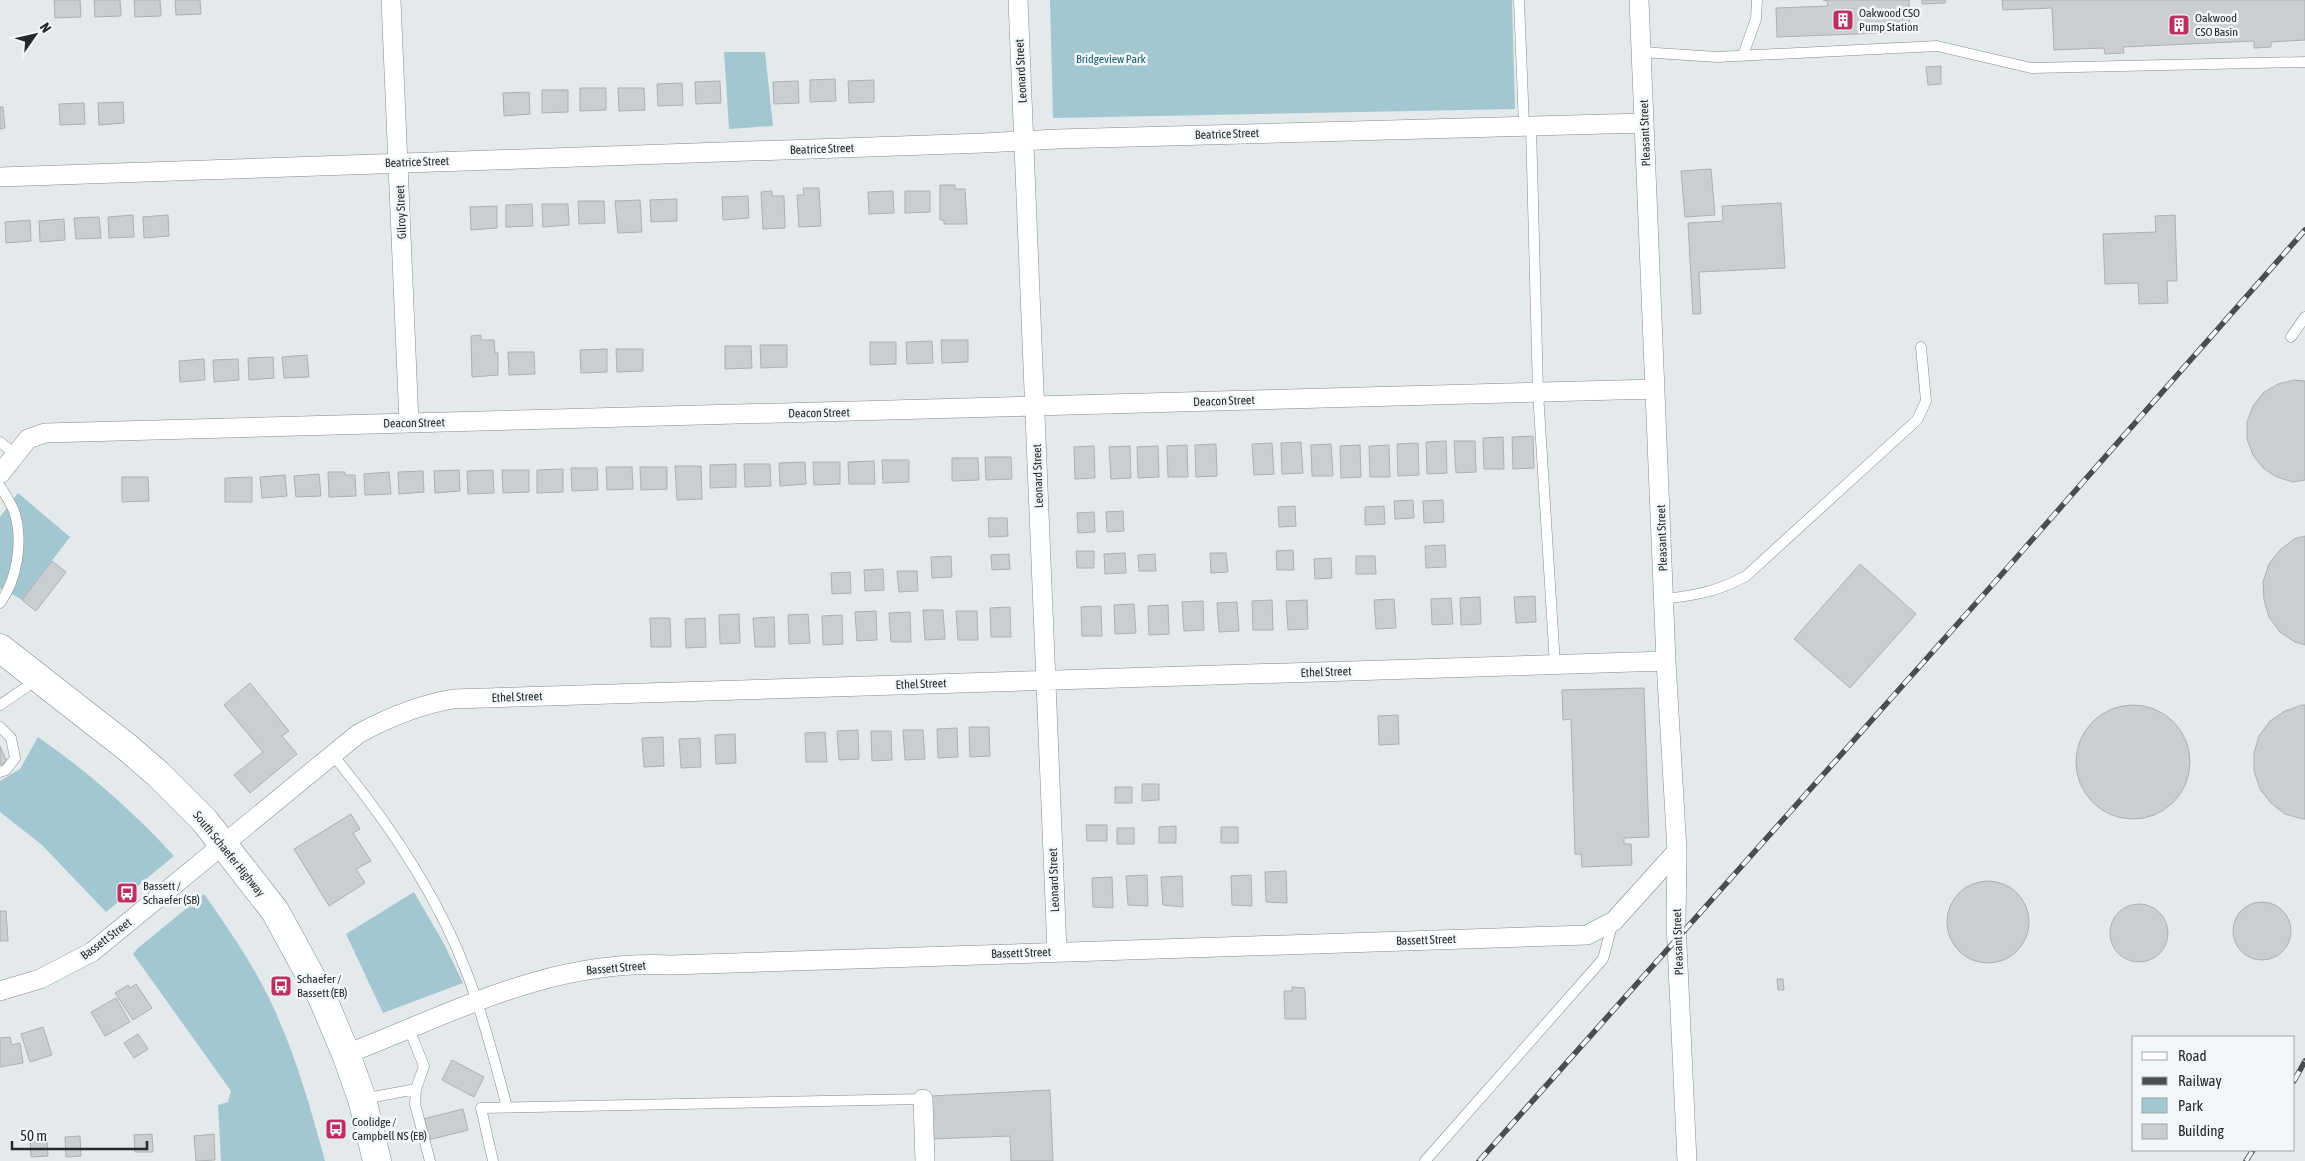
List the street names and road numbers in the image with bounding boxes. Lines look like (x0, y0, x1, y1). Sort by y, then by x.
street label: Leonard Street (1012, 38, 1030, 103)
street label: Pleasant Street (1637, 99, 1653, 167)
street label: Beatrice Street (1195, 126, 1260, 142)
street label: Beatrice Street (790, 141, 855, 157)
street label: Beatrice Street (385, 154, 450, 170)
street label: Gilroy Street (393, 184, 409, 239)
street label: Deacon Street (1193, 393, 1256, 409)
street label: Deacon Street (788, 405, 850, 421)
street label: Deacon Street (383, 415, 445, 431)
street label: Leonard Street (1030, 443, 1046, 508)
street label: Pleasant Street (1654, 504, 1670, 572)
street label: Ethel Street (1300, 664, 1352, 680)
street label: Ethel Street (895, 676, 947, 692)
street label: Ethel Street (491, 689, 543, 705)
street label: South Schaefer Highway (190, 808, 268, 900)
street label: Leonard Street (1046, 847, 1062, 912)
street label: Pleasant Street (1670, 908, 1686, 976)
street label: Bassett Street (78, 915, 135, 963)
street label: Bassett Street (1396, 932, 1457, 948)
street label: Bassett Street (991, 945, 1052, 961)
street label: Bassett Street (585, 958, 647, 978)

